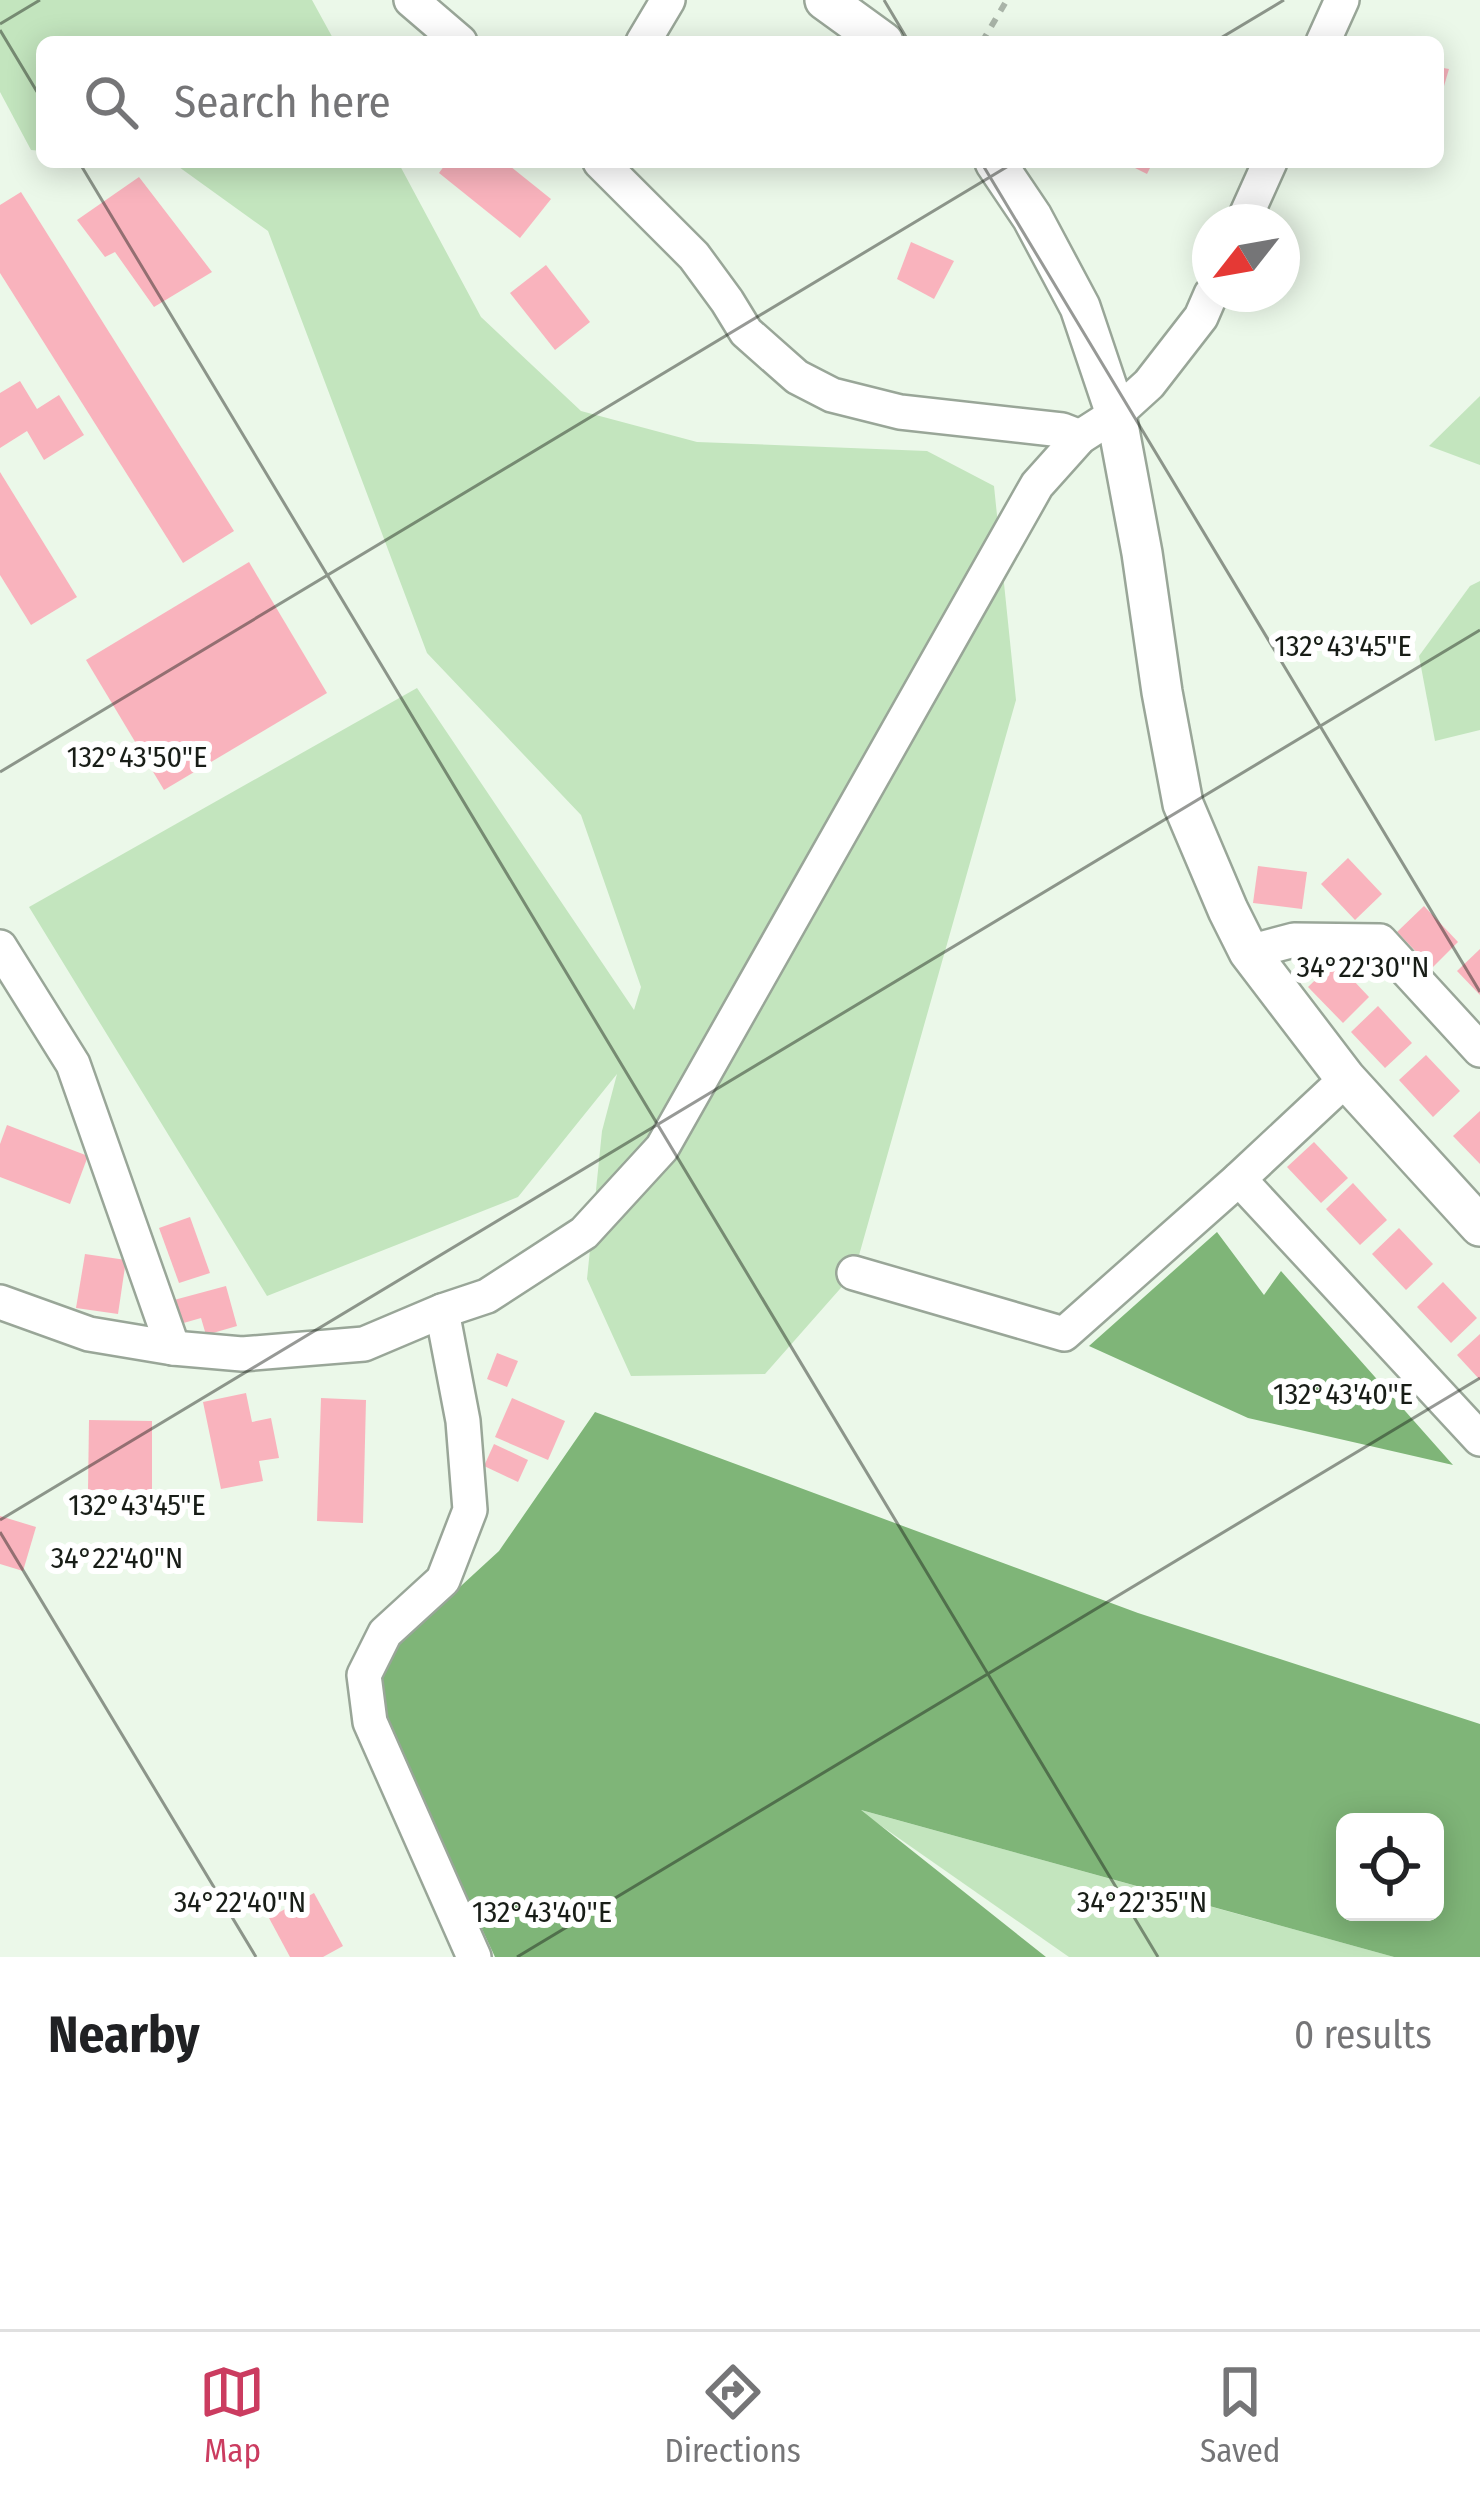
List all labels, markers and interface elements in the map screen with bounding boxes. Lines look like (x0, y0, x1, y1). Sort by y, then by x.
search box (36, 36, 1444, 168)
icon: search (78, 69, 144, 135)
text: Search here (174, 75, 391, 129)
north arrow (1192, 204, 1300, 312)
text: 132°43'45"E (1274, 628, 1412, 664)
text: 132°43'50"E (67, 739, 207, 775)
text: 34°22'30"N (1297, 949, 1429, 985)
text: 132°43'40"E (1273, 1376, 1413, 1412)
text: 132°43'45"E (68, 1487, 206, 1523)
text: 34°22'40"N (51, 1540, 183, 1576)
map controls (1336, 1813, 1444, 1921)
button: locate (1336, 1813, 1444, 1921)
text: 34°22'40"N (174, 1884, 306, 1920)
text: 34°22'35"N (1077, 1884, 1207, 1920)
text: 132°43'40"E (472, 1894, 612, 1930)
text: Nearby (48, 2004, 200, 2066)
text: 0 results (1294, 2012, 1432, 2058)
tab: Map (199, 2359, 265, 2471)
tab: Directions (664, 2359, 801, 2471)
tab: Saved (1200, 2359, 1280, 2471)

